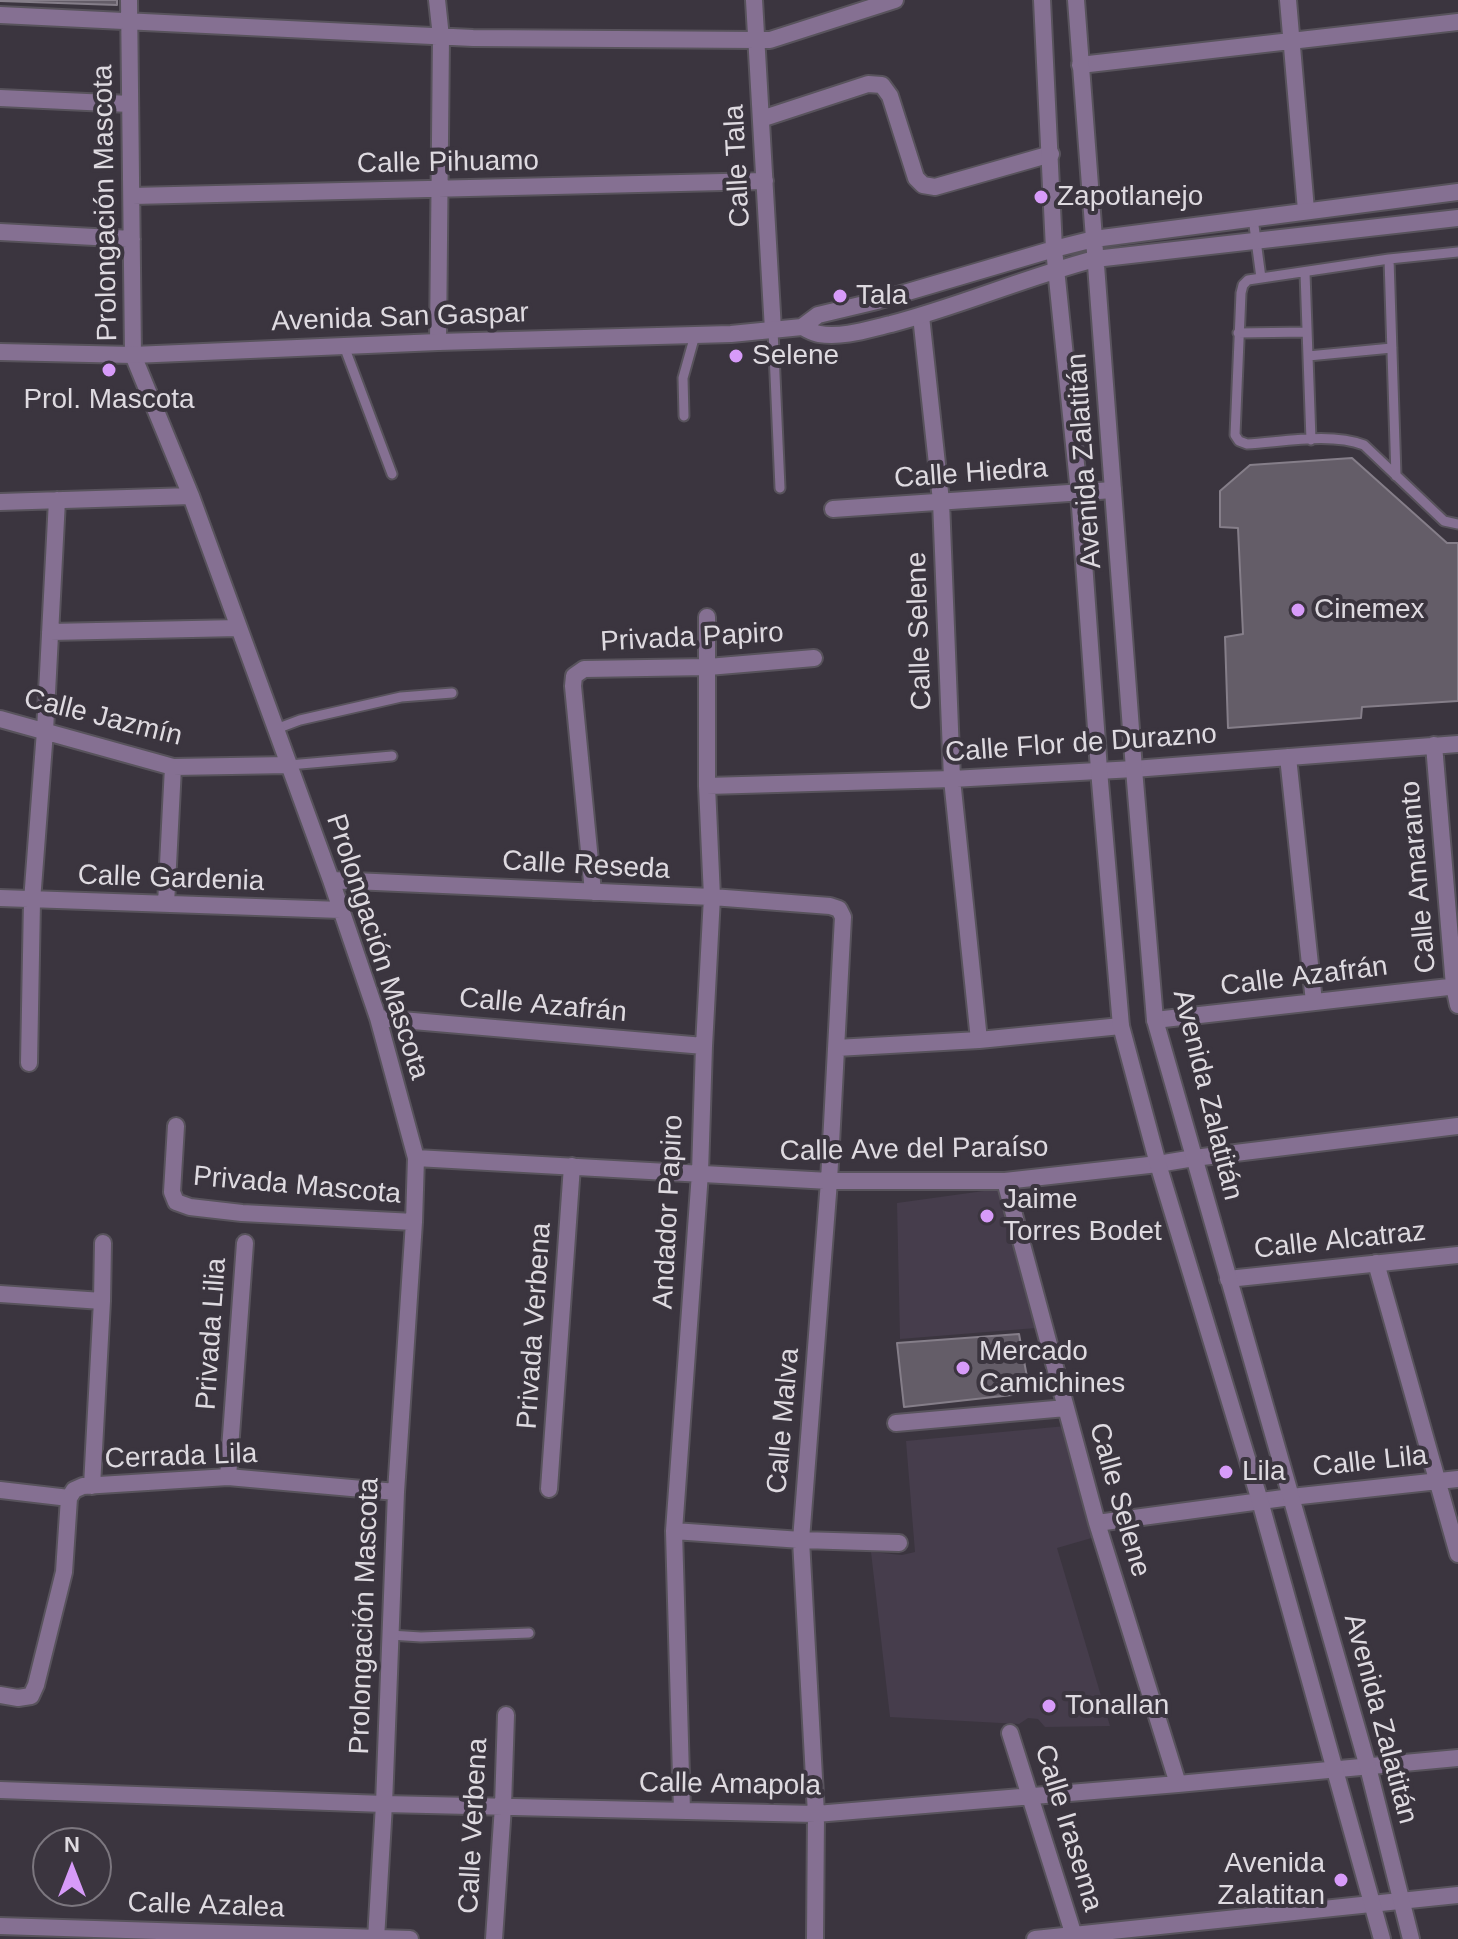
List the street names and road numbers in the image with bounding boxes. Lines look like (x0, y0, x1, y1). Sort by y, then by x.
street label: Prolongación Mascota (87, 64, 125, 342)
street label: Calle Tala (718, 104, 758, 228)
street label: Calle Pihuamo (357, 145, 539, 181)
street label: Avenida San Gaspar (271, 297, 529, 339)
street label: Avenida Zalatitán (1061, 352, 1109, 570)
street label: Calle Hiedra (893, 452, 1049, 496)
street label: Calle Selene (900, 551, 940, 711)
street label: Privada Papiro (599, 616, 785, 660)
street label: Calle Jazmín (20, 682, 186, 754)
street label: Calle Flor de Durazno (944, 718, 1218, 770)
street label: Calle Amaranto (1394, 779, 1444, 975)
street label: Prolongación Mascota (318, 810, 436, 1084)
street label: Calle Reseda (501, 845, 671, 887)
street label: Calle Gardenia (77, 859, 265, 899)
street label: Calle Azafrán (1219, 950, 1389, 1004)
street label: Calle Azafrán (458, 982, 628, 1030)
street label: Avenida Zalatitán (1165, 986, 1249, 1204)
street label: Andador Papiro (647, 1114, 691, 1310)
street label: Calle Ave del Paraíso (779, 1131, 1049, 1169)
street label: Privada Mascota (192, 1160, 402, 1212)
street label: Calle Alcatraz (1252, 1215, 1428, 1267)
street label: Privada Verbena (511, 1222, 559, 1430)
street label: Privada Lilia (190, 1257, 234, 1411)
street label: Calle Malva (761, 1347, 807, 1495)
street label: Calle Selene (1081, 1419, 1157, 1581)
street label: Cerrada Lila (104, 1438, 258, 1476)
street label: Calle Lila (1311, 1439, 1429, 1485)
street label: Prolongación Mascota (343, 1477, 387, 1755)
street label: Avenida Zalatitán (1336, 1610, 1424, 1828)
street label: Calle Verbena (453, 1737, 495, 1915)
street label: Calle Irasema (1027, 1740, 1109, 1916)
street label: Calle Amapola (639, 1767, 821, 1803)
street label: Calle Azalea (127, 1886, 285, 1926)

